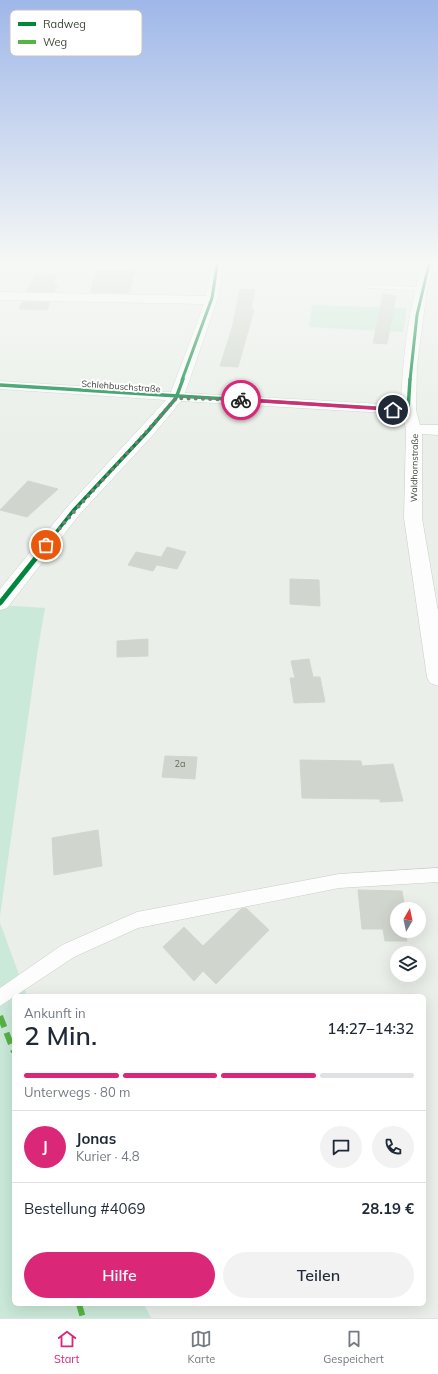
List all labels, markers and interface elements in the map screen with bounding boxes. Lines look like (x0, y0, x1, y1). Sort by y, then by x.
legend (10, 10, 142, 56)
text: Radweg (43, 17, 86, 31)
text: Weg (43, 35, 67, 49)
street label: Schlehbuschstraße (81, 378, 161, 394)
courier (221, 380, 261, 420)
icon: bike (230, 389, 252, 411)
pin (376, 393, 410, 427)
icon: home (382, 399, 404, 421)
street label: Waldhornstraße (408, 434, 420, 502)
pin (29, 528, 63, 562)
icon: bag (35, 534, 57, 556)
house number: 2a (175, 758, 185, 769)
north arrow (390, 902, 426, 938)
map controls (390, 902, 426, 982)
button: layers (390, 946, 426, 982)
text: Ankunft in (24, 1005, 86, 1021)
text: 2 Min. (24, 1019, 97, 1052)
text: 14:27–14:32 (327, 1019, 414, 1038)
text: Unterwegs · 80 m (24, 1084, 131, 1100)
button: chat (320, 1126, 362, 1168)
button: phone (372, 1126, 414, 1168)
text: Jonas (76, 1129, 116, 1148)
text: J (42, 1137, 48, 1156)
text: Kurier · 4.8 (76, 1148, 140, 1164)
text: Bestellung #4069 (24, 1199, 146, 1218)
text: 28.19 € (361, 1199, 414, 1218)
button: Hilfe (24, 1252, 215, 1298)
button: Teilen (223, 1252, 414, 1298)
tab: Start (54, 1328, 79, 1366)
tab: Karte (188, 1328, 215, 1366)
tab: Gespeichert (323, 1328, 384, 1366)

